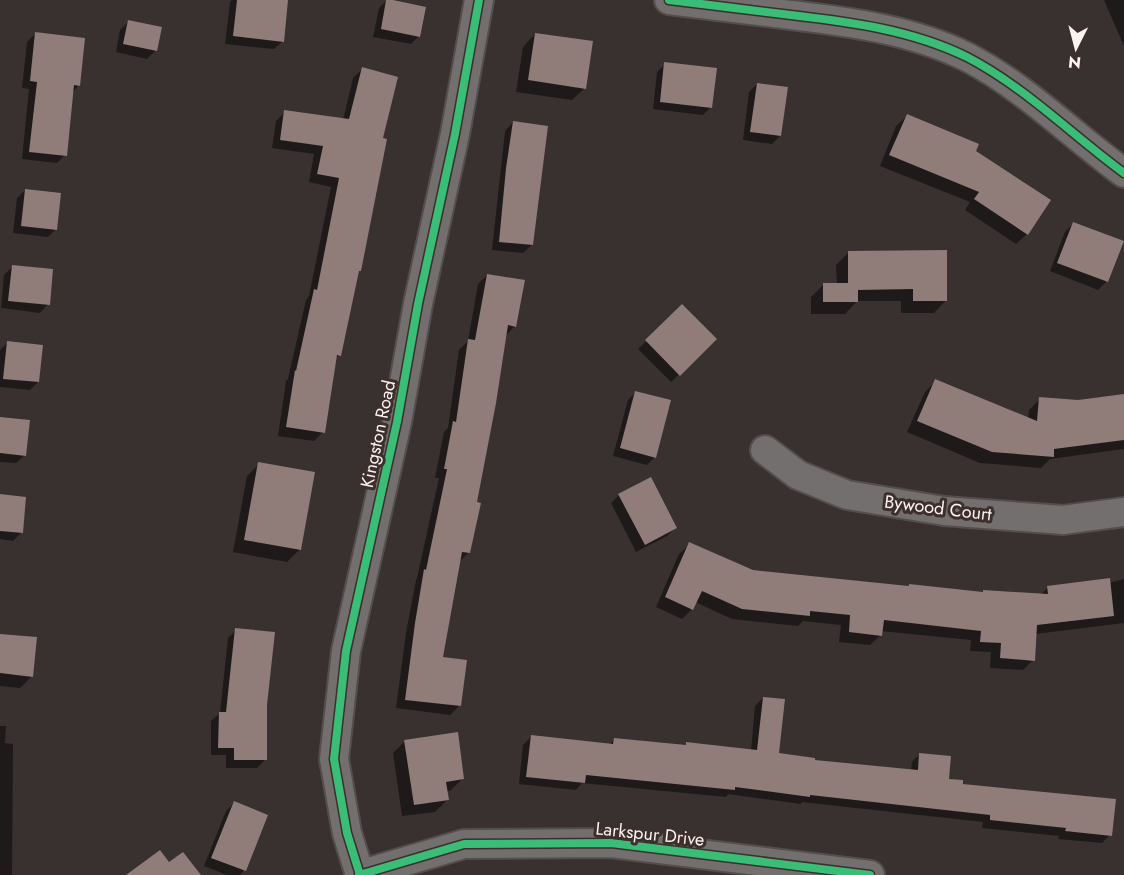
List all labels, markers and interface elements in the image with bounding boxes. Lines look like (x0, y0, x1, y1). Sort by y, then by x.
north arrow (1046, 18, 1106, 78)
text: N (1067, 50, 1082, 75)
street label: Kingston Road (354, 378, 402, 490)
street label: Bywood Court (883, 489, 994, 528)
street label: Larkspur Drive (594, 815, 706, 853)

